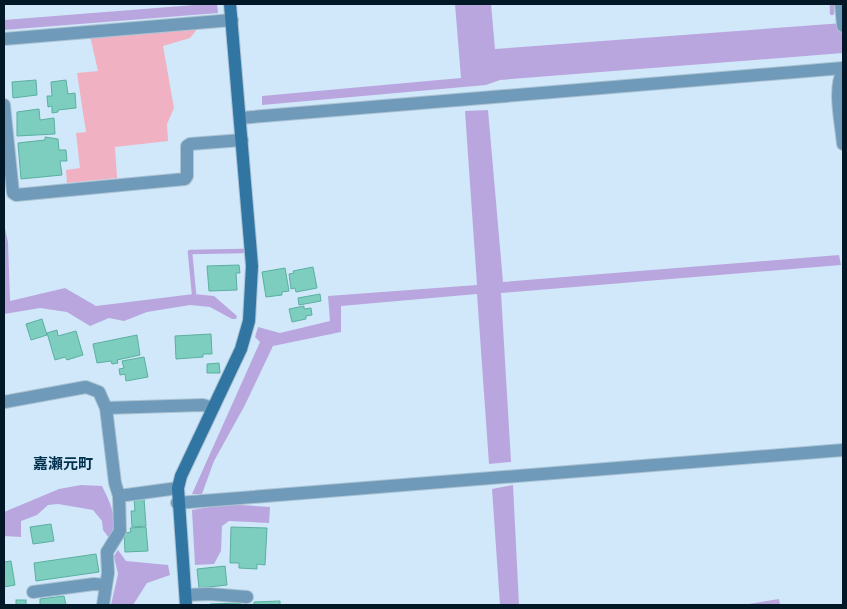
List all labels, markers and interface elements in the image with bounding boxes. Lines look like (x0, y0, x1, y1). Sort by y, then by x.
district label: 嘉瀬元町 (33, 455, 93, 473)

